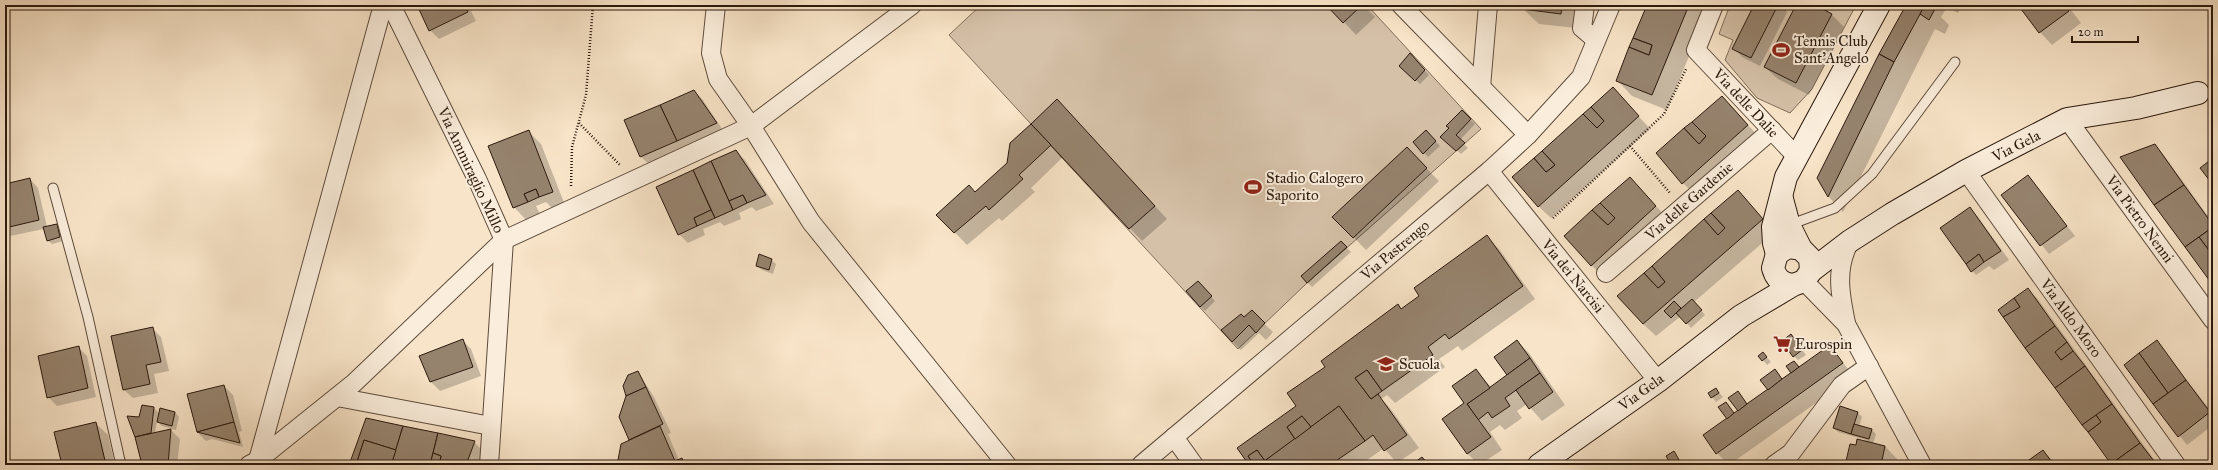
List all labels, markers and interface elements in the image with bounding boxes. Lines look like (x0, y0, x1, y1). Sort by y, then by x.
scale bar (2072, 18, 2138, 44)
text: 20 m (2078, 25, 2104, 39)
place label: Tennis Club Sant'Angelo (1794, 32, 1869, 67)
sports icon: Tennis Club Sant'Angelo (1771, 40, 1791, 60)
street label: Via delle Dalie (1709, 64, 1783, 141)
street label: Via Ammiraglio Millo (434, 103, 508, 236)
street label: Via Gela (1988, 126, 2044, 166)
street label: Via delle Gardenie (1641, 158, 1737, 245)
place label: Stadio Calogero Saporito (1266, 169, 1364, 204)
street label: Via Pietro Nenni (2102, 171, 2178, 266)
sports icon: Stadio Calogero Saporito (1243, 177, 1263, 197)
street label: Via Pastrengo (1356, 216, 1433, 285)
street label: Via dei Narcisi (1537, 235, 1608, 316)
street label: Via Aldo Moro (2036, 274, 2106, 361)
supermarket icon: Eurospin (1772, 334, 1792, 354)
place label: Eurospin (1795, 335, 1852, 353)
school or university icon: Scuola (1376, 354, 1396, 374)
place label: Scuola (1399, 355, 1441, 373)
street label: Via Gela (1614, 369, 1668, 415)

